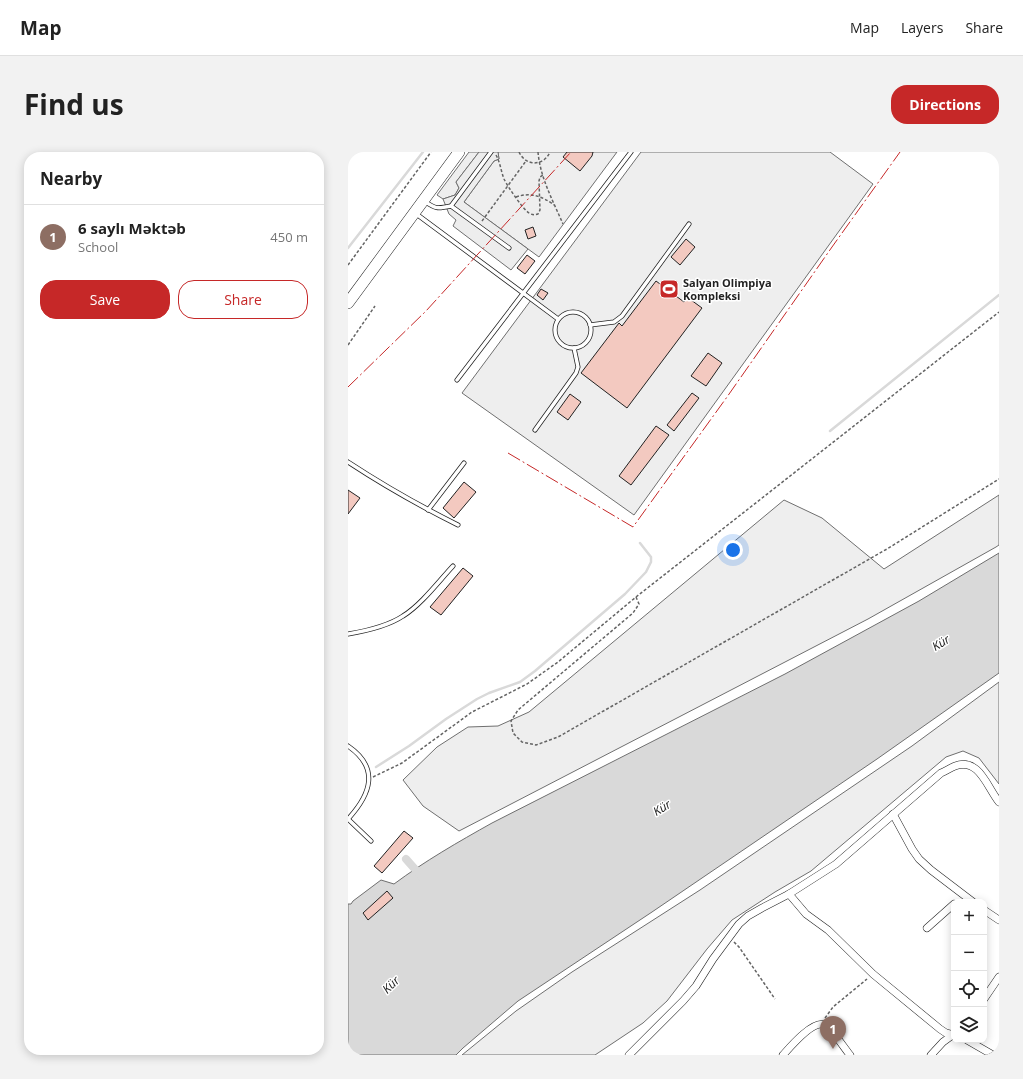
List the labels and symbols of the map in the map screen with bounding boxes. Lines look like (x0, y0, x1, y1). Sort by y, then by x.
place label: Salyan Olimpiya Kompleksi (683, 275, 772, 303)
sports icon: Salyan Olimpiya Kompleksi (658, 278, 680, 300)
your location (723, 540, 743, 560)
water label: Kür (928, 630, 954, 655)
water label: Kür (649, 795, 675, 820)
water label: Kür (378, 971, 404, 997)
pin: 1 (820, 1016, 846, 1049)

